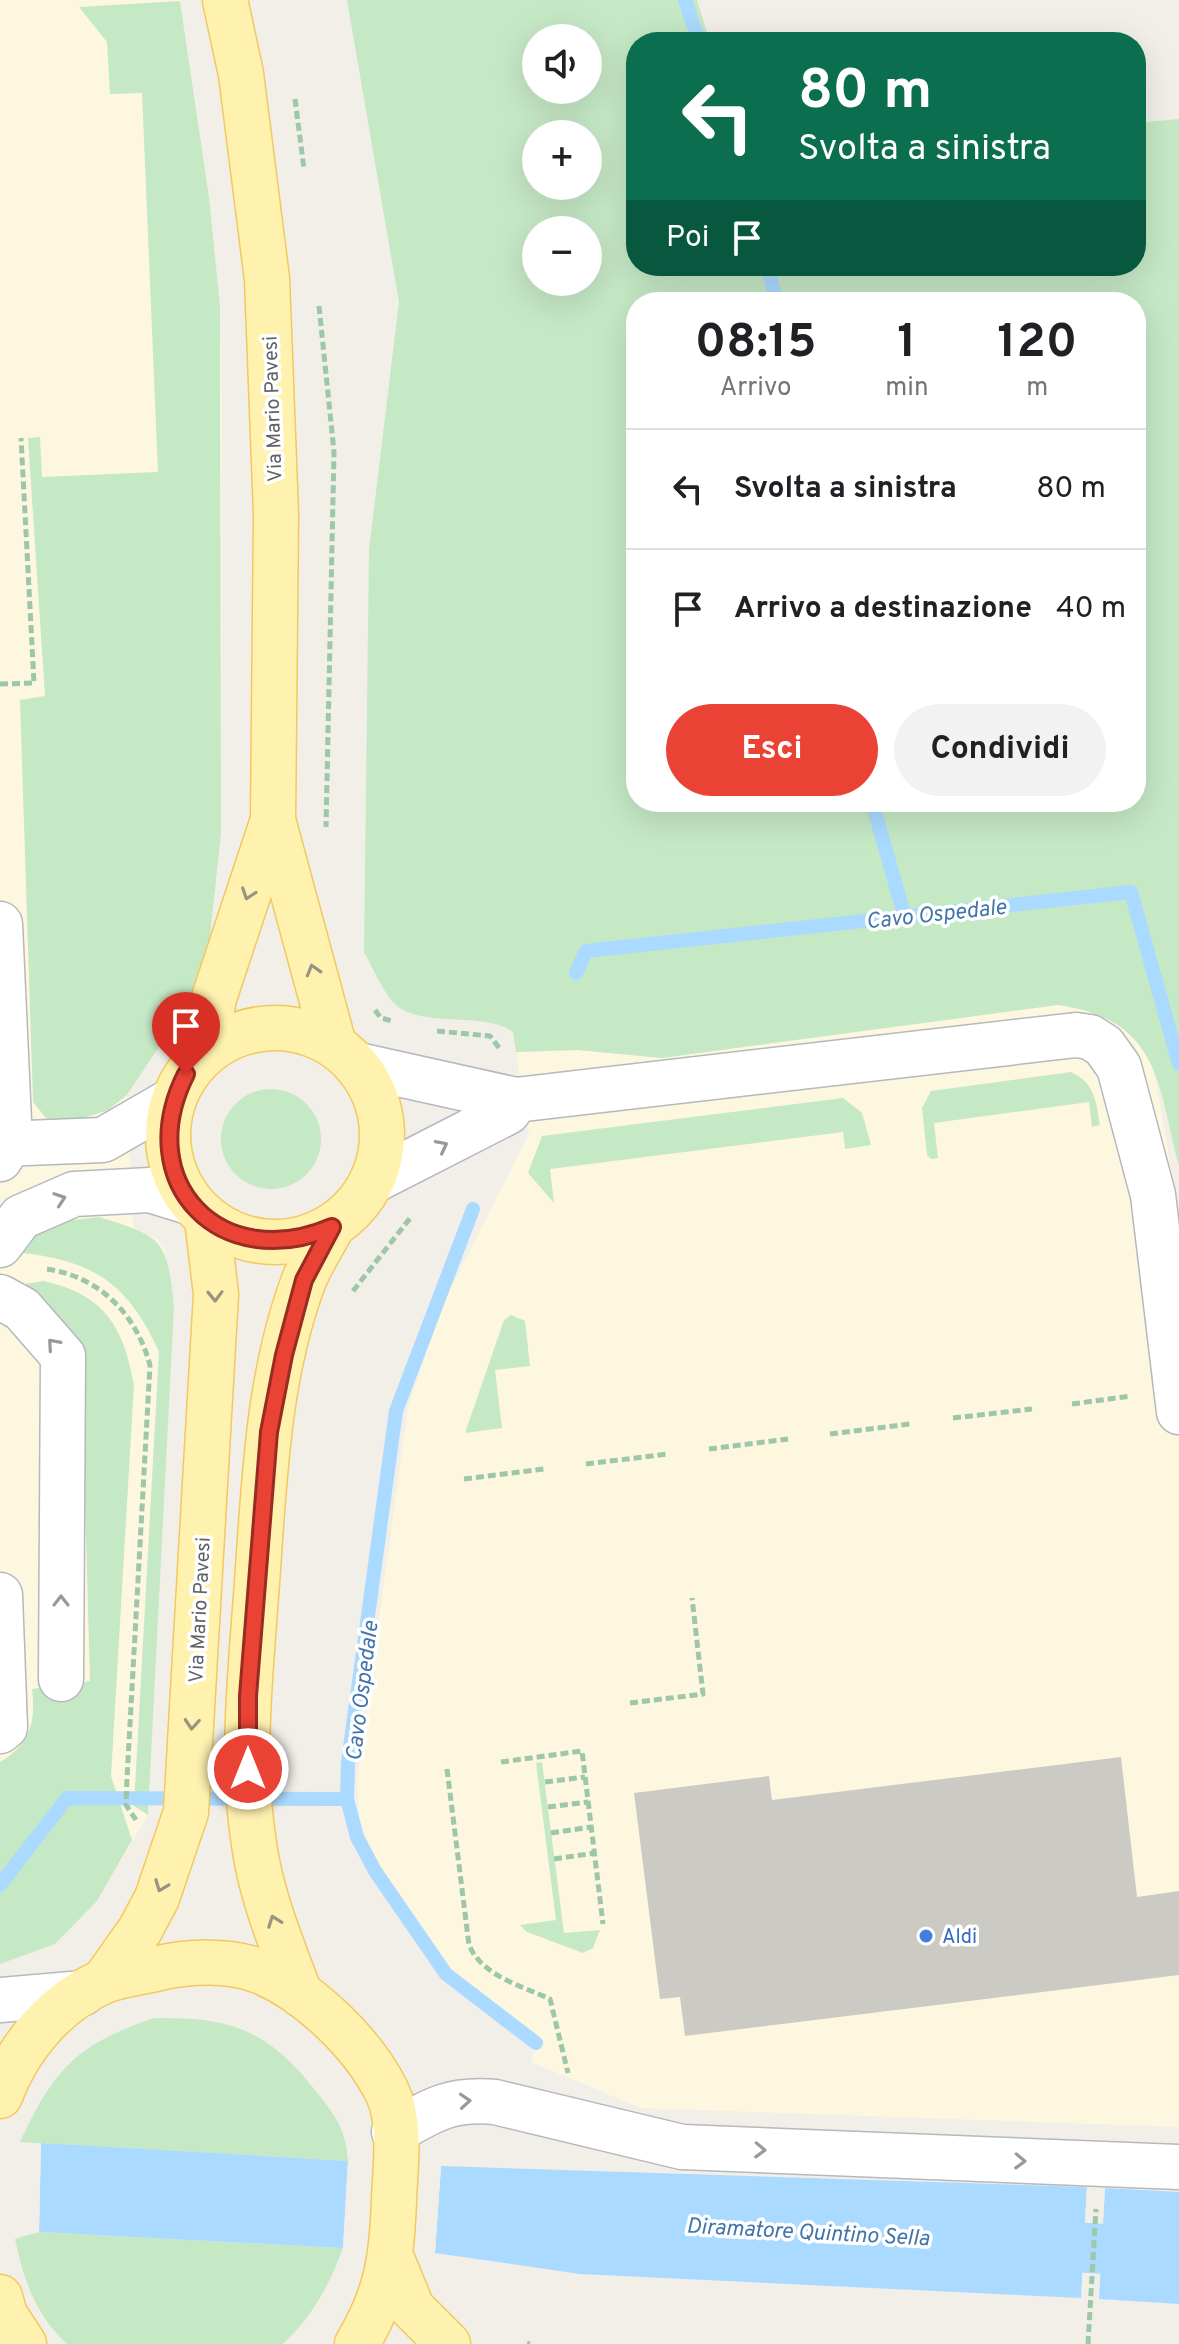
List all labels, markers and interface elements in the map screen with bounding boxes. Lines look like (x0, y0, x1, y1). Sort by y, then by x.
map controls (522, 24, 602, 296)
button: sound (522, 24, 602, 104)
text: 80 m (798, 58, 932, 128)
icon: left (666, 64, 770, 168)
button: + (522, 120, 602, 200)
text: Svolta a sinistra (798, 127, 1051, 173)
button: − (522, 216, 602, 296)
icon: arrive (725, 216, 769, 260)
text: Poi (666, 220, 709, 257)
text: 08:15 (695, 314, 817, 374)
text: 1 (897, 314, 917, 374)
text: 120 (997, 314, 1077, 374)
street label: Via Mario Pavesi (258, 335, 290, 482)
text: Arrivo (720, 372, 792, 405)
text: min (885, 372, 929, 405)
text: m (1026, 372, 1048, 405)
icon: left (666, 467, 710, 511)
text: Svolta a sinistra (734, 471, 957, 508)
text: 80 m (1036, 471, 1106, 508)
icon: arrive (666, 587, 710, 631)
text: Arrivo a destinazione (734, 591, 1032, 628)
text: 40 m (1056, 591, 1126, 628)
button: Esci (666, 704, 878, 796)
button: Condividi (894, 704, 1106, 796)
one-way arrow (241, 887, 257, 901)
water label: Cavo Ospedale (865, 895, 1008, 936)
one-way arrow (306, 963, 322, 977)
pin (152, 992, 220, 1074)
icon: arrive (164, 1004, 208, 1048)
one-way arrow (434, 1140, 449, 1155)
one-way arrow (52, 1192, 66, 1208)
one-way arrow (206, 1290, 223, 1303)
one-way arrow (48, 1339, 63, 1354)
street label: Via Mario Pavesi (184, 1536, 218, 1684)
one-way arrow (52, 1594, 70, 1607)
water label: Cavo Ospedale (342, 1619, 386, 1763)
one-way arrow (184, 1718, 201, 1731)
position arrow (206, 1727, 290, 1811)
one-way arrow (154, 1878, 171, 1892)
one-way arrow (267, 1915, 283, 1929)
place label: Aldi (942, 1925, 977, 1951)
marker: Aldi (917, 1927, 935, 1945)
one-way arrow (458, 2093, 471, 2110)
one-way arrow (754, 2142, 767, 2159)
one-way arrow (1014, 2152, 1027, 2169)
water label: Diramatore Quintino Sella (686, 2214, 931, 2253)

